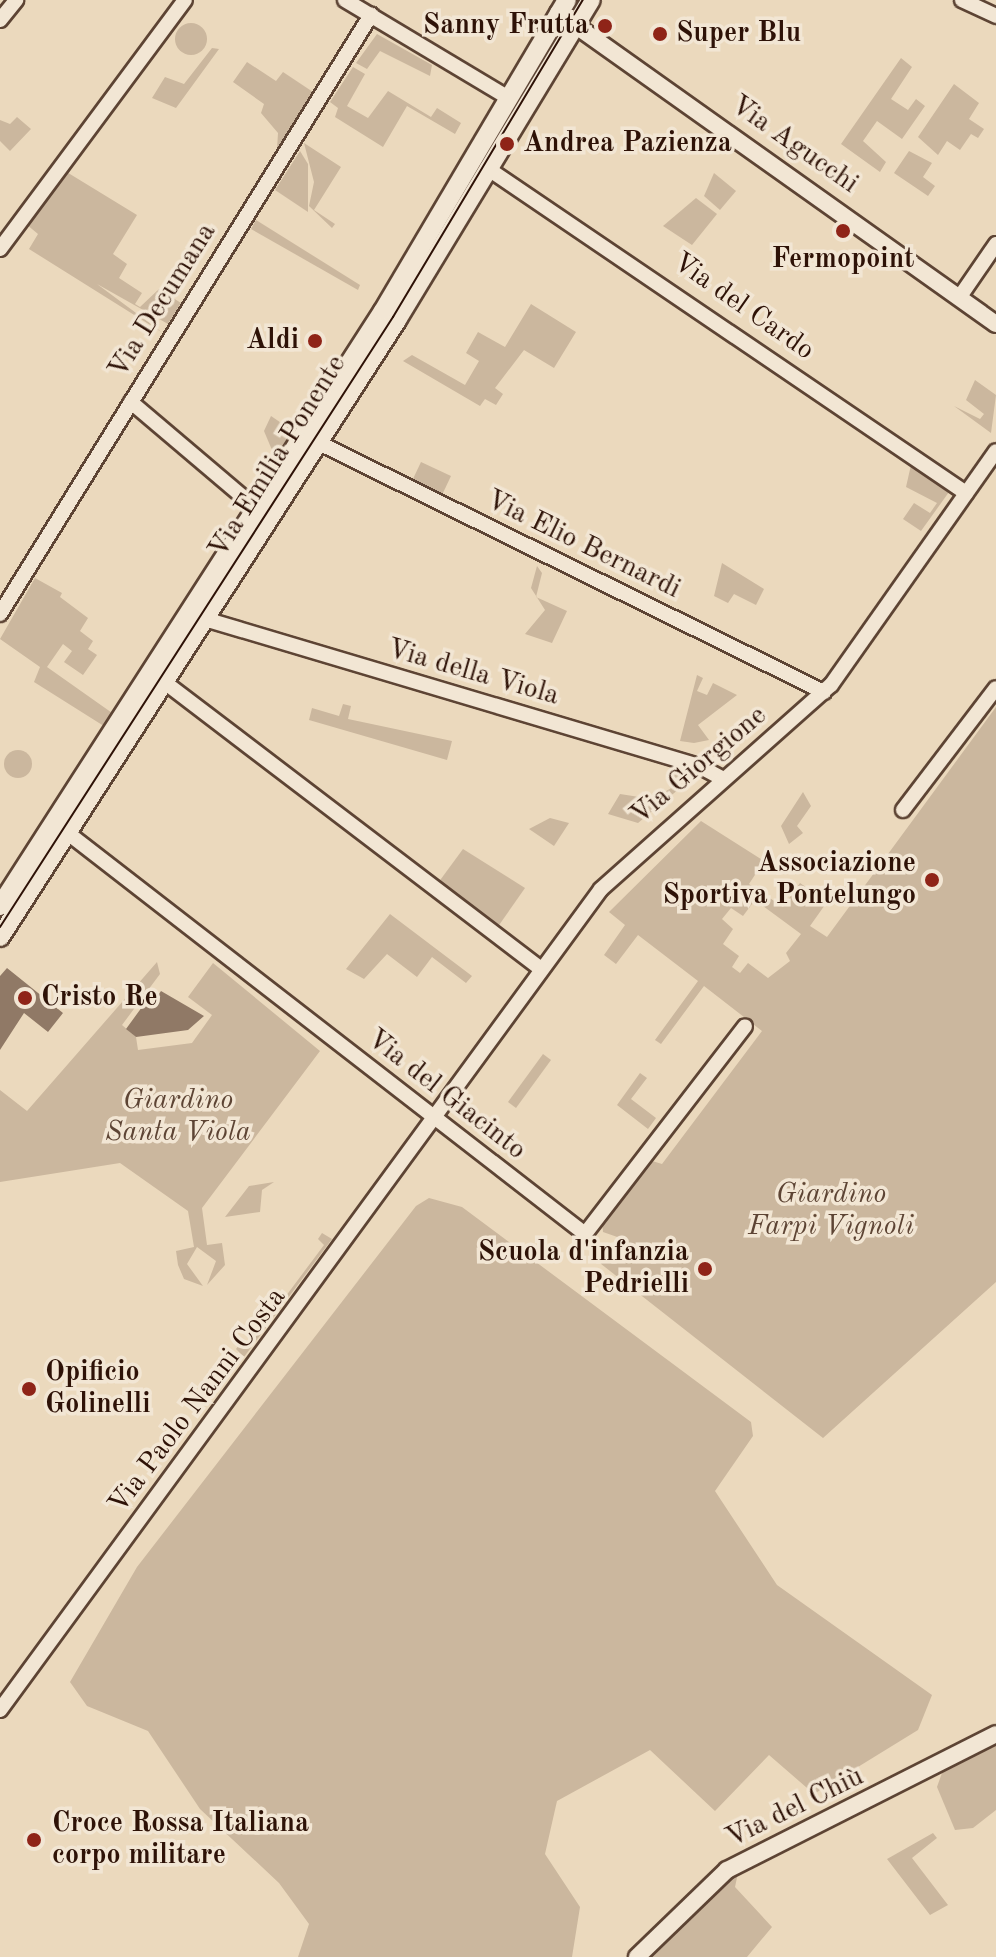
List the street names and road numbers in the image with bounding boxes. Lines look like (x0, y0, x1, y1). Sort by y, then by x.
street label: Via Agucchi (724, 89, 864, 201)
street label: Via Decumana (102, 217, 224, 385)
street label: Via del Cardo (666, 246, 820, 368)
street label: Via Emilia Ponente (202, 349, 354, 565)
street label: Via Elio Bernardi (480, 483, 686, 607)
street label: Via della Viola (383, 632, 563, 714)
street label: Via Giorgione (624, 699, 774, 833)
street label: Via del Giacinto (360, 1022, 532, 1168)
street label: Via Paolo Nanni Costa (102, 1282, 294, 1520)
street label: Via del Chiù (721, 1760, 869, 1856)

